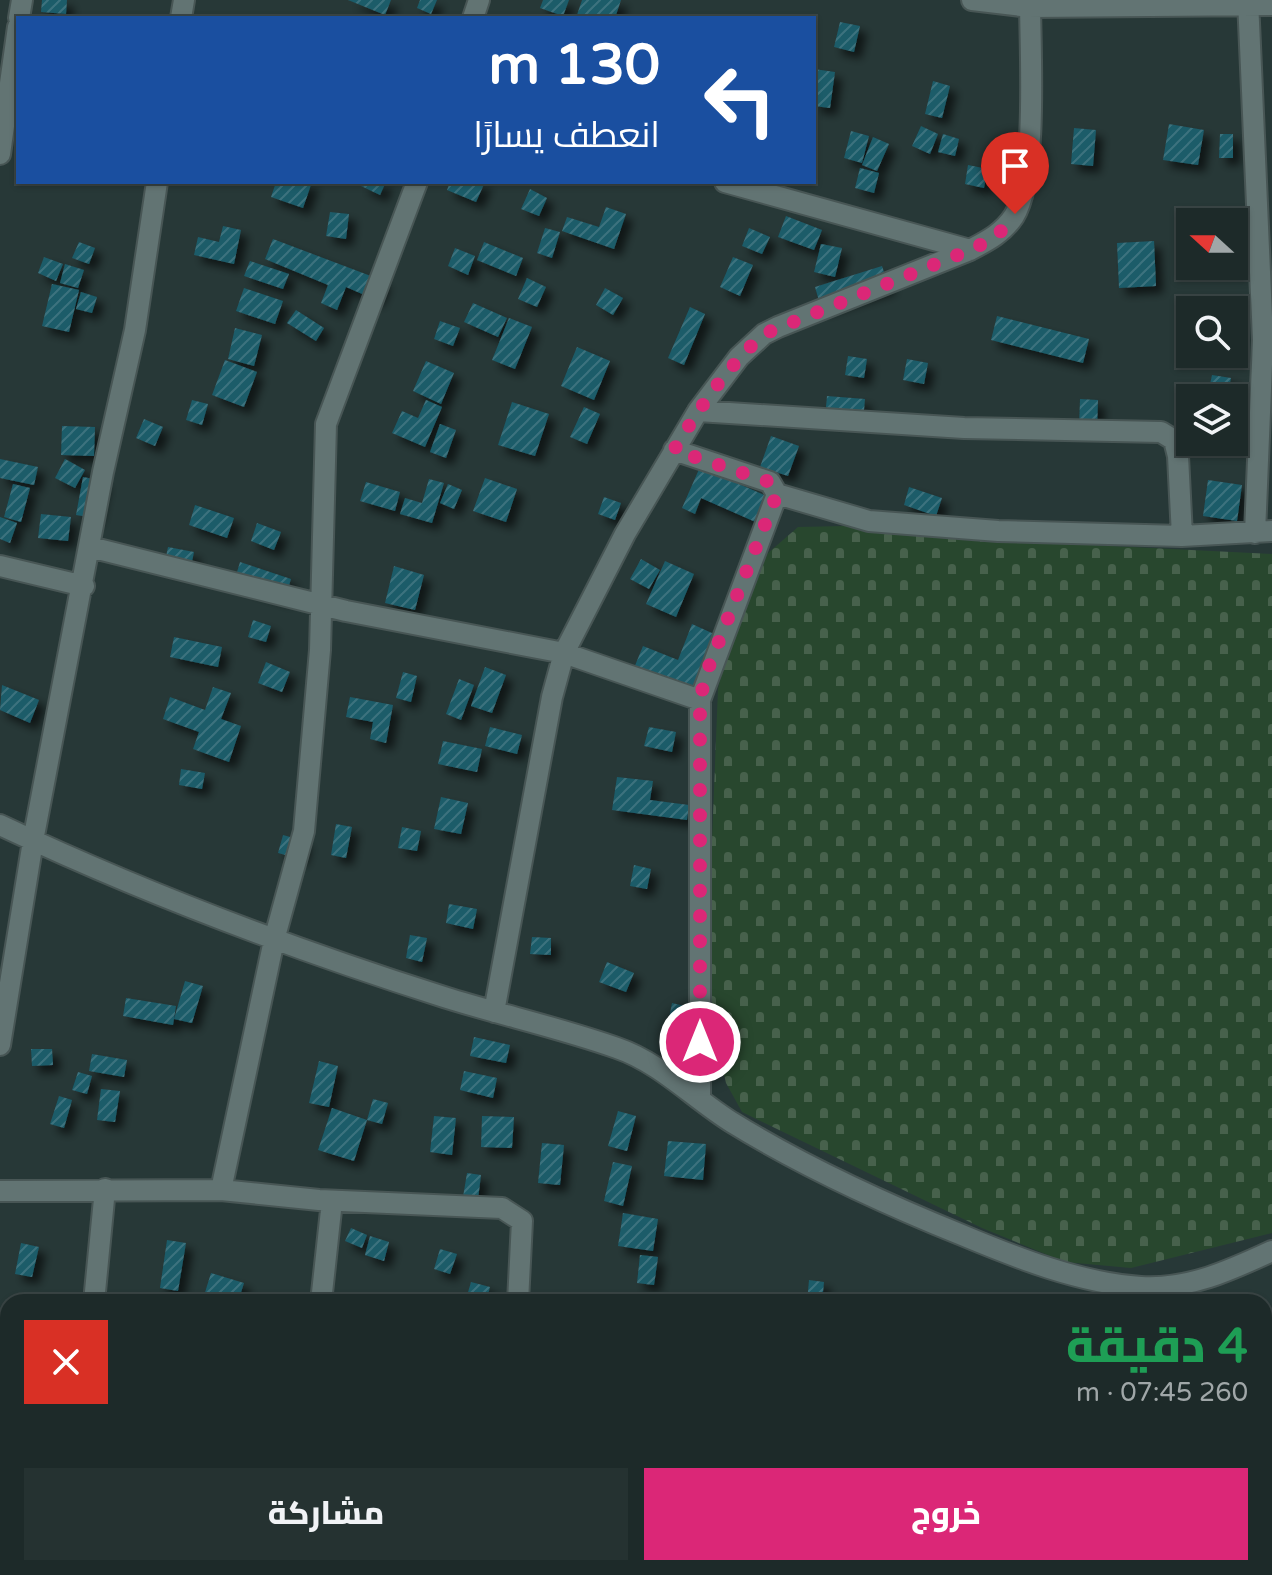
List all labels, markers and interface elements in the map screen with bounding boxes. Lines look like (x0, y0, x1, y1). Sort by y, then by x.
text: 130 m (489, 32, 660, 99)
icon: left (688, 48, 792, 152)
text: انعطف يسارًا (473, 114, 660, 157)
pin (981, 132, 1049, 214)
icon: arrive (993, 144, 1037, 188)
north arrow (1176, 208, 1248, 280)
map controls (1176, 208, 1248, 456)
button: search (1176, 296, 1248, 368)
button: layers (1176, 384, 1248, 456)
position arrow (658, 1000, 742, 1084)
text: 4 دقيقة (1066, 1318, 1248, 1376)
button: close (24, 1320, 108, 1404)
text: 260 m · 07:45 (1076, 1377, 1248, 1408)
button: مشاركة (24, 1468, 628, 1560)
button: خروج (644, 1468, 1248, 1560)

